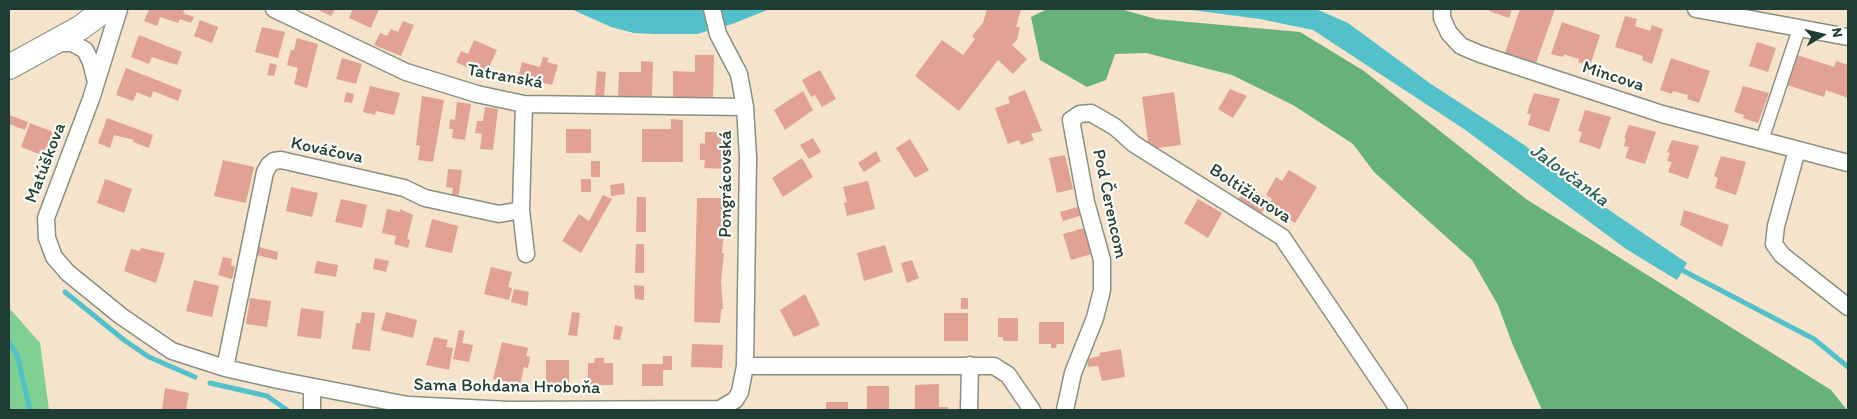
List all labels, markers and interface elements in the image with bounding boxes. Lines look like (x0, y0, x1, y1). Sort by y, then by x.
north arrow (1797, 10, 1847, 60)
text: N (1828, 27, 1846, 39)
street label: Mincova (1579, 57, 1647, 97)
street label: Tatranská (465, 60, 545, 94)
street label: Matúškova (21, 120, 71, 206)
street label: Pongrácovská (715, 130, 737, 238)
street label: Kováčova (289, 133, 365, 169)
water label: Jalovčanka (1525, 140, 1613, 212)
street label: Pod Čerencom (1087, 147, 1131, 261)
street label: Boltižiarova (1205, 159, 1295, 229)
street label: Sama Bohdana Hroboňa (413, 375, 601, 399)

